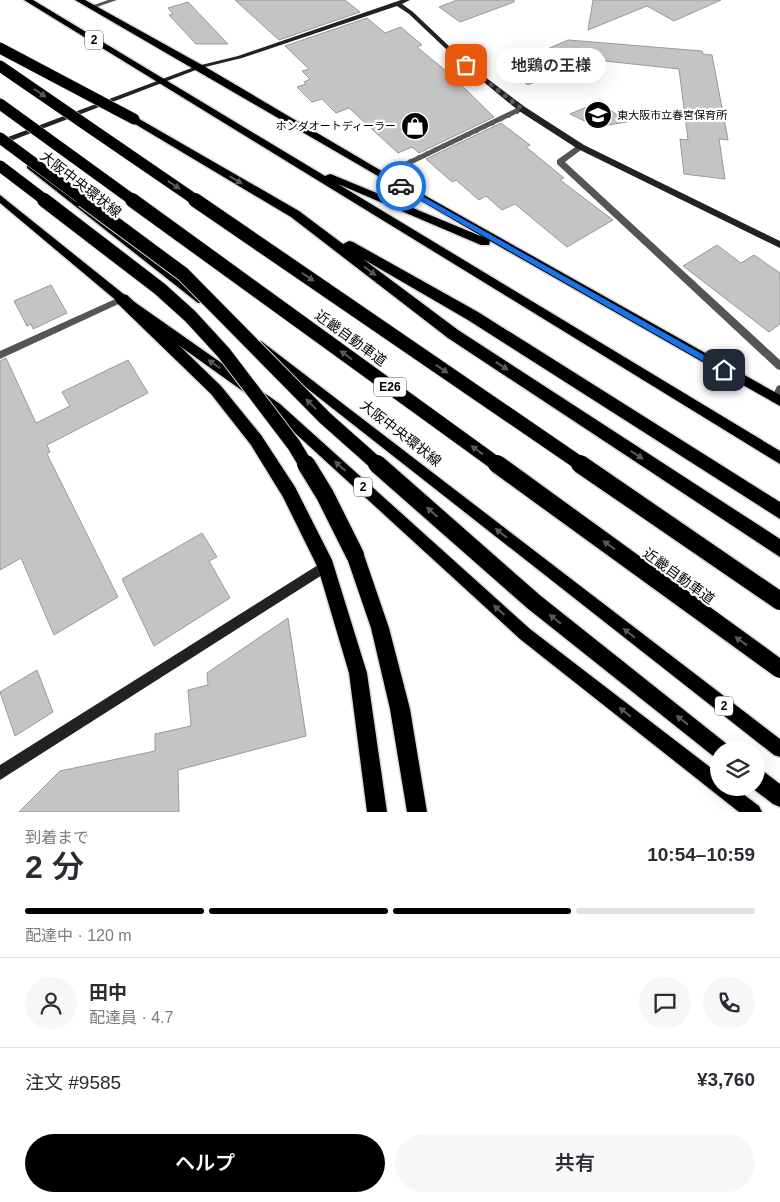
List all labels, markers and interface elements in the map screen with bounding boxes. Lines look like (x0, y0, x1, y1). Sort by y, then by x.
road number: 2 (85, 30, 103, 50)
pin (445, 44, 487, 86)
callout: 地鶏の王様 (496, 48, 606, 82)
icon: bag (452, 51, 480, 79)
text: 地鶏の王様 (511, 57, 591, 74)
one-way arrow (33, 88, 47, 98)
school or university icon: 東大阪市立春宮保育所 (583, 100, 613, 130)
place label: 東大阪市立春宮保育所 (617, 109, 728, 121)
shop icon: ホンダオートディーラー (400, 111, 430, 141)
place label: ホンダオートディーラー (276, 120, 396, 132)
street label: 大阪中央環状線 (37, 148, 125, 220)
courier (376, 161, 426, 211)
icon: car (387, 172, 415, 200)
one-way arrow (229, 175, 242, 184)
one-way arrow (167, 180, 181, 190)
one-way arrow (363, 266, 377, 276)
one-way arrow (301, 272, 315, 282)
street label: 近畿自動車道 (312, 307, 390, 369)
pin (703, 349, 745, 391)
one-way arrow (339, 350, 353, 360)
icon: home (710, 356, 738, 384)
one-way arrow (207, 359, 220, 369)
one-way arrow (495, 361, 508, 371)
one-way arrow (435, 364, 449, 374)
road number: E26 (374, 378, 406, 397)
street label: 大阪中央環状線 (357, 397, 445, 469)
one-way arrow (305, 398, 317, 410)
one-way arrow (470, 445, 484, 455)
one-way arrow (631, 450, 644, 460)
one-way arrow (333, 460, 346, 471)
road number: 2 (354, 478, 372, 497)
one-way arrow (427, 506, 439, 518)
one-way arrow (494, 528, 508, 538)
one-way arrow (603, 540, 616, 551)
street label: 近畿自動車道 (640, 545, 718, 607)
one-way arrow (493, 604, 505, 616)
one-way arrow (549, 613, 562, 624)
one-way arrow (623, 627, 636, 638)
one-way arrow (734, 636, 747, 646)
road number: 2 (715, 696, 733, 716)
one-way arrow (619, 707, 632, 718)
one-way arrow (676, 714, 689, 725)
map controls (710, 741, 765, 796)
button: layers (710, 741, 765, 796)
text: 到着まで (25, 829, 89, 846)
text: 10:54–10:59 (647, 844, 755, 865)
text: 2 分 (25, 849, 84, 885)
text: 配達中 · 120 m (25, 927, 132, 944)
button: person (25, 977, 77, 1029)
button: chat (639, 977, 691, 1029)
button: phone (703, 977, 755, 1029)
text: 田中 (89, 982, 127, 1003)
text: 配達員 · 4.7 (89, 1009, 173, 1026)
text: ¥3,760 (697, 1069, 755, 1090)
text: 注文 #9585 (25, 1072, 121, 1093)
button: ヘルプ (25, 1134, 385, 1192)
button: 共有 (395, 1134, 755, 1192)

